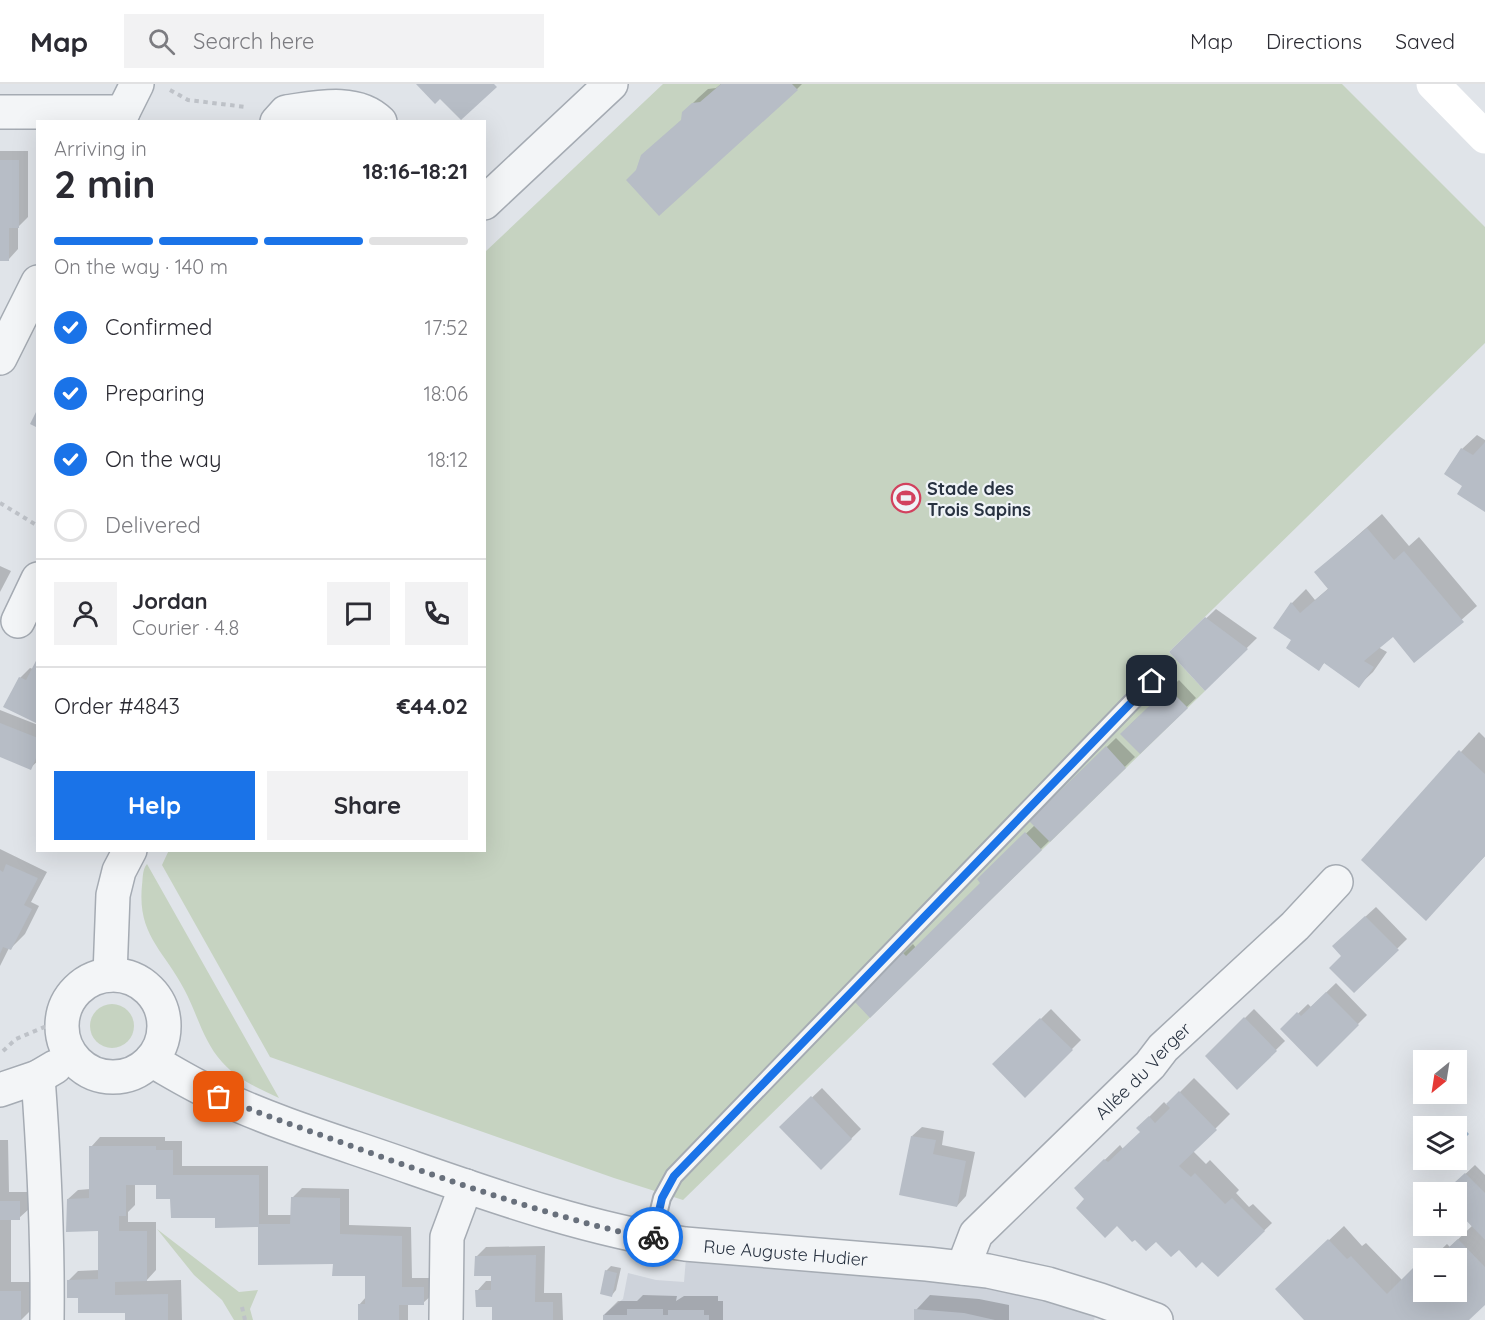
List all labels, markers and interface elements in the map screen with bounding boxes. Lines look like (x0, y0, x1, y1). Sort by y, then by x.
search box (124, 14, 544, 68)
text: Map (30, 24, 88, 59)
icon: search (145, 25, 178, 58)
text: Search here (193, 27, 315, 55)
text: Map (1190, 28, 1233, 54)
text: Directions (1266, 28, 1362, 54)
text: Saved (1395, 28, 1455, 54)
text: Arriving in (54, 136, 147, 161)
text: 18:16–18:21 (362, 157, 468, 185)
text: 2 min (54, 159, 156, 208)
text: On the way · 140 m (54, 254, 228, 279)
icon: check (54, 311, 87, 344)
text: Confirmed (105, 313, 212, 341)
text: 17:52 (425, 315, 468, 340)
icon: check (54, 377, 87, 410)
text: Preparing (105, 379, 205, 407)
text: 18:06 (423, 381, 468, 406)
icon: check (54, 443, 87, 476)
text: On the way (105, 445, 221, 473)
text: 18:12 (428, 447, 468, 472)
place label: Stade des Trois Sapins (927, 477, 1031, 521)
sports icon: Stade des Trois Sapins (890, 482, 922, 514)
text: Delivered (105, 511, 201, 539)
button: person (54, 582, 117, 645)
button: chat (327, 582, 390, 645)
button: phone (405, 582, 468, 645)
text: Jordan (132, 587, 208, 615)
text: Courier · 4.8 (132, 615, 239, 640)
pin (1126, 655, 1177, 706)
icon: home (1135, 664, 1168, 697)
text: Order #4843 (54, 692, 180, 720)
text: €44.02 (397, 692, 468, 720)
button: Help (54, 771, 255, 840)
button: Share (267, 771, 468, 840)
street label: Allée du Verger (1090, 1017, 1195, 1124)
north arrow (1413, 1050, 1467, 1104)
map controls (1413, 1050, 1467, 1302)
pin (193, 1071, 244, 1122)
icon: bag (202, 1080, 235, 1113)
button: layers (1413, 1116, 1467, 1170)
button: + (1413, 1182, 1467, 1236)
courier (623, 1207, 683, 1267)
icon: bike (637, 1221, 670, 1254)
street label: Rue Auguste Hudier (703, 1234, 869, 1271)
button: − (1413, 1248, 1467, 1302)

